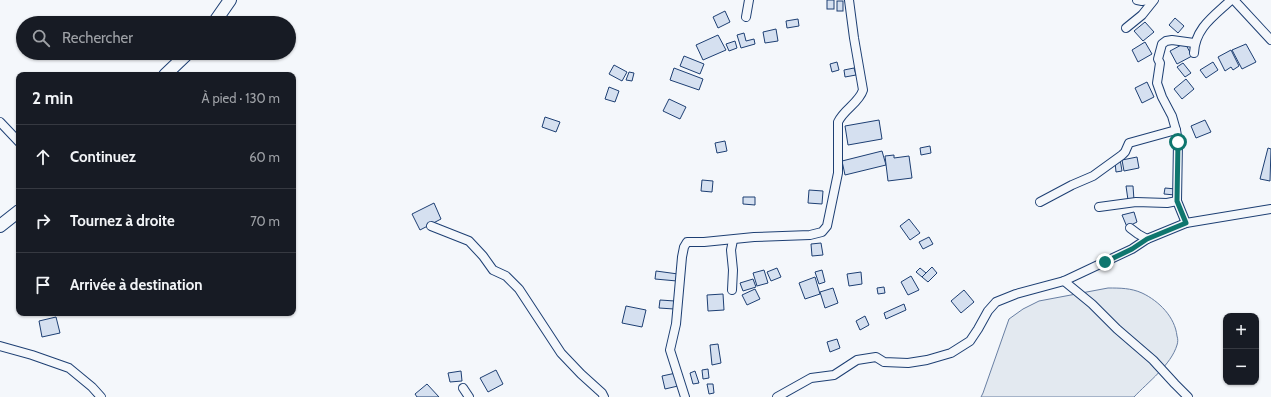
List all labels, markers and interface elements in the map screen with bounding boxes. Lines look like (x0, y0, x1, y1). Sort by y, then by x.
search box (16, 16, 296, 60)
icon: search (30, 27, 52, 49)
text: Rechercher (62, 29, 133, 47)
text: 2 min (32, 88, 73, 108)
text: À pied · 130 m (202, 90, 280, 106)
route start (1169, 133, 1187, 151)
icon: ahead (32, 146, 54, 168)
text: Continuez (70, 148, 136, 166)
text: 60 m (249, 149, 280, 165)
icon: right (32, 210, 54, 232)
text: Tournez à droite (70, 212, 175, 230)
text: 70 m (250, 213, 280, 229)
route end (1096, 253, 1114, 271)
icon: arrive (32, 274, 54, 296)
text: Arrivée à destination (70, 276, 202, 294)
map controls (1223, 313, 1259, 385)
button: + (1223, 313, 1259, 349)
button: − (1223, 349, 1259, 385)

